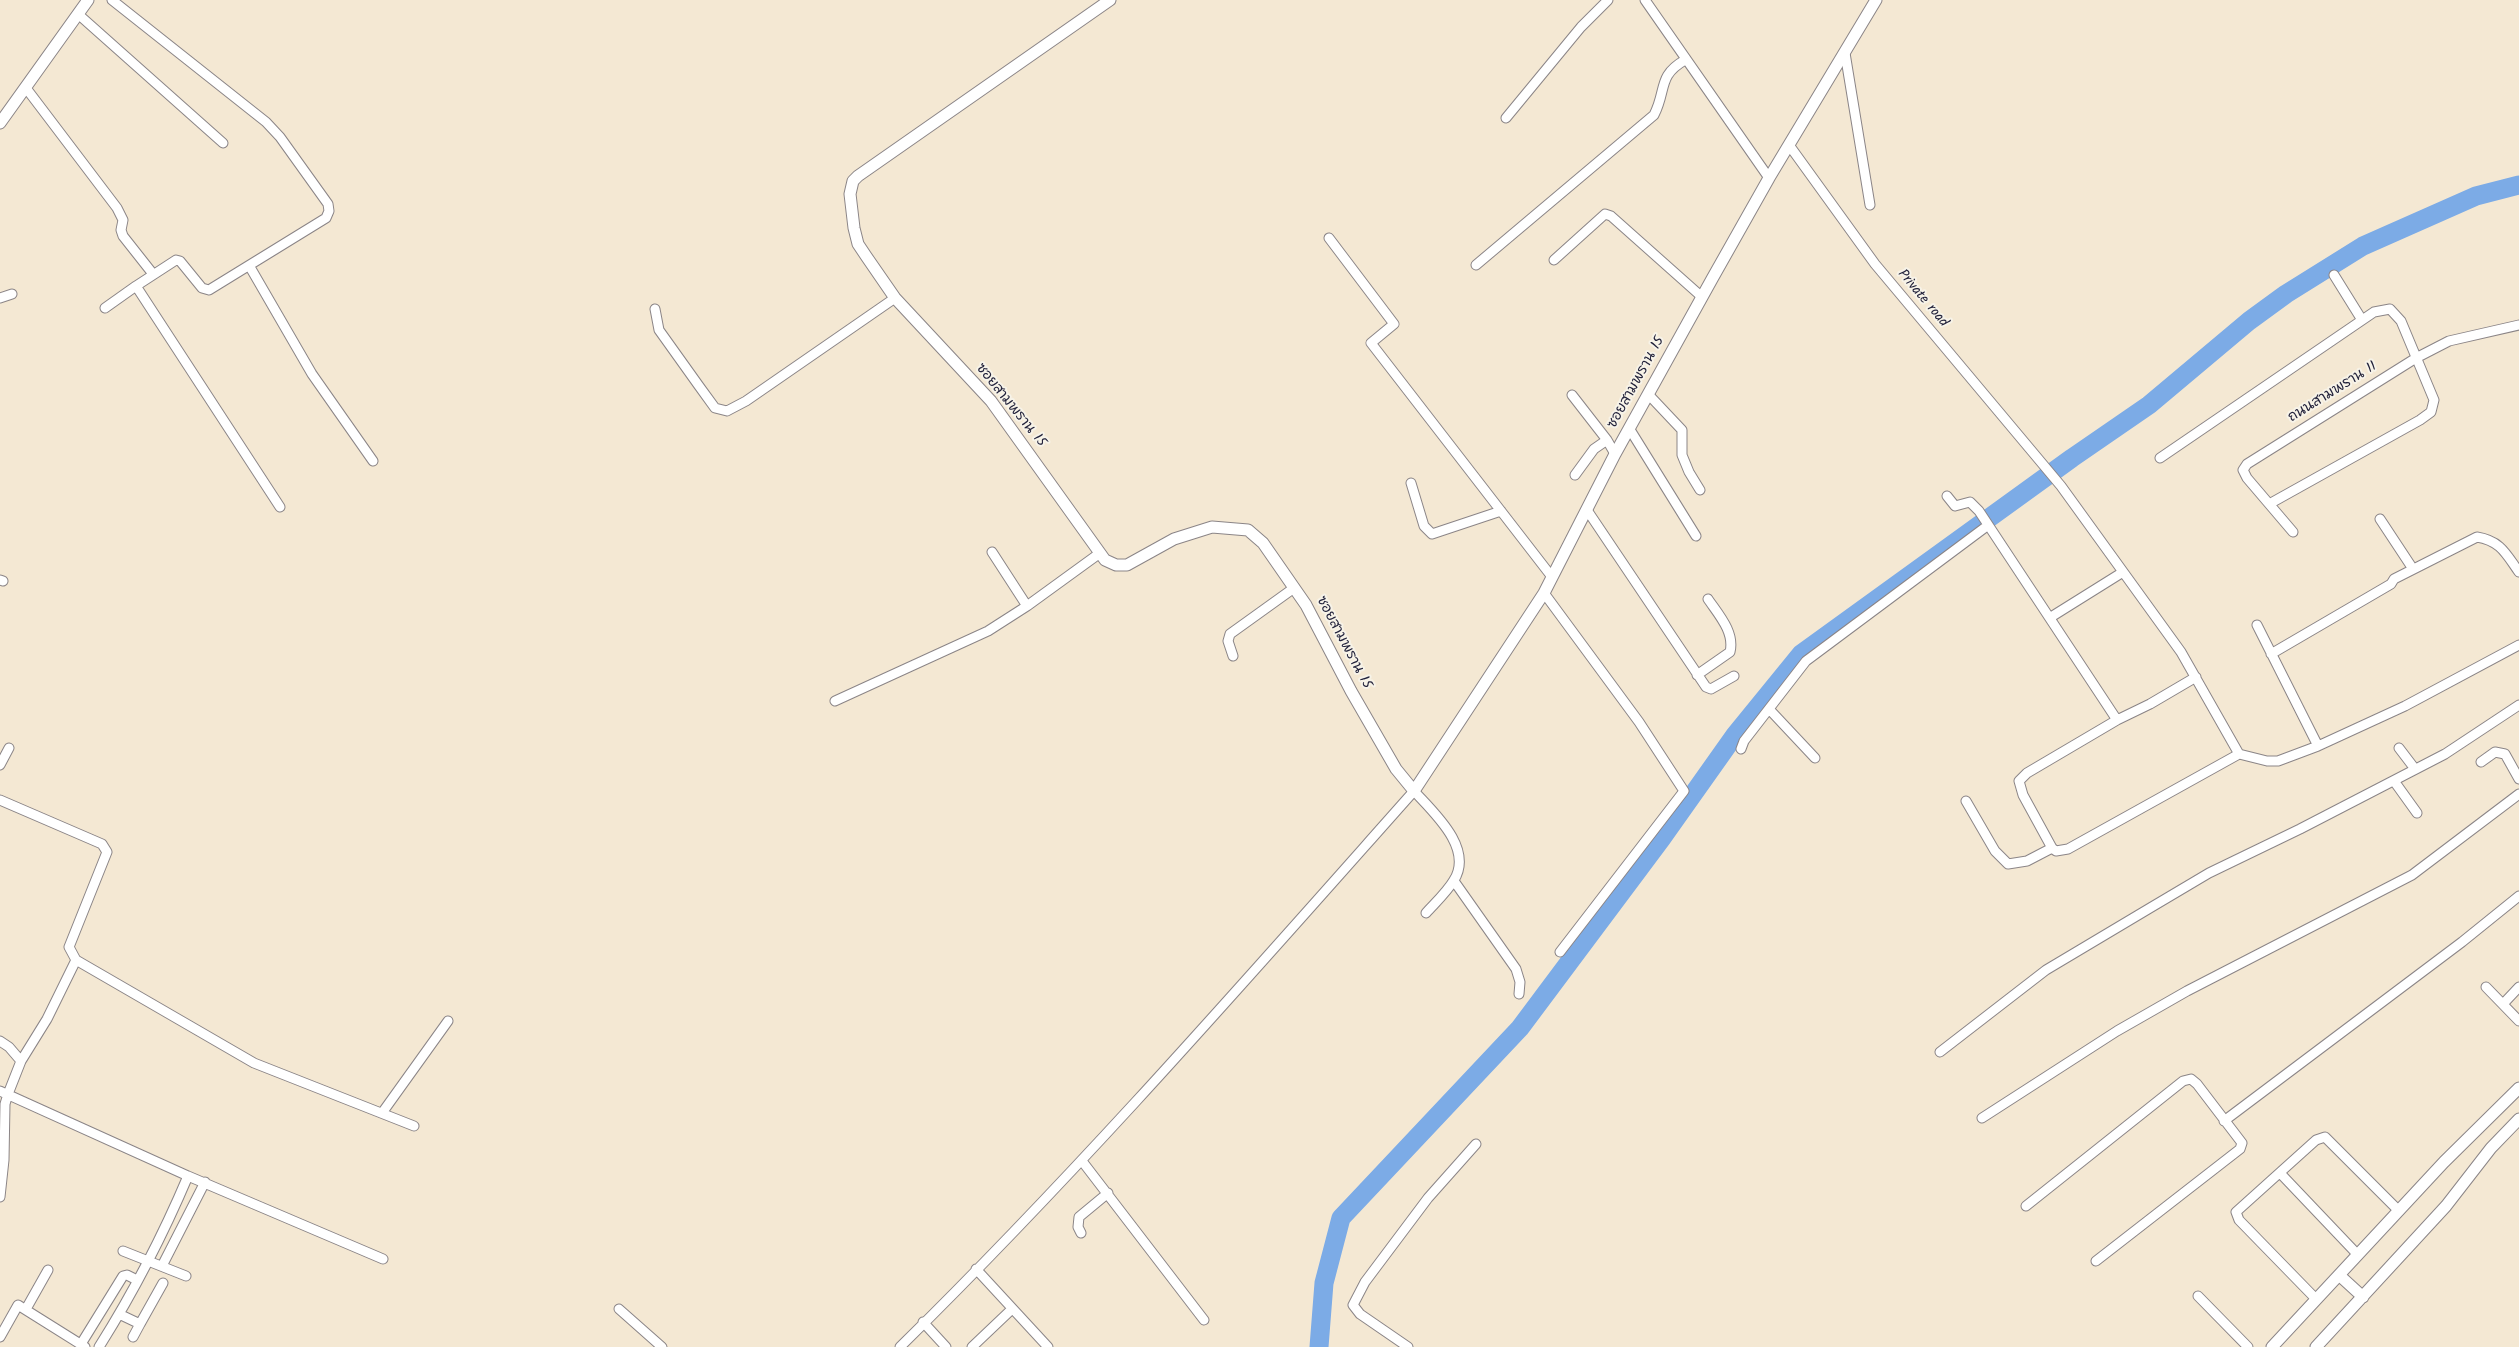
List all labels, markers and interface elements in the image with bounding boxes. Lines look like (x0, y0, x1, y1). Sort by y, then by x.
street label: Private road (1893, 267, 1951, 331)
street label: ซอยสามพราน 15 (1605, 334, 1669, 432)
street label: ถนนสามพราน 11 (2286, 359, 2380, 427)
street label: ซอยสามพราน 15 (971, 361, 1049, 451)
street label: ซอยสามพราน 15 (1312, 594, 1374, 692)

